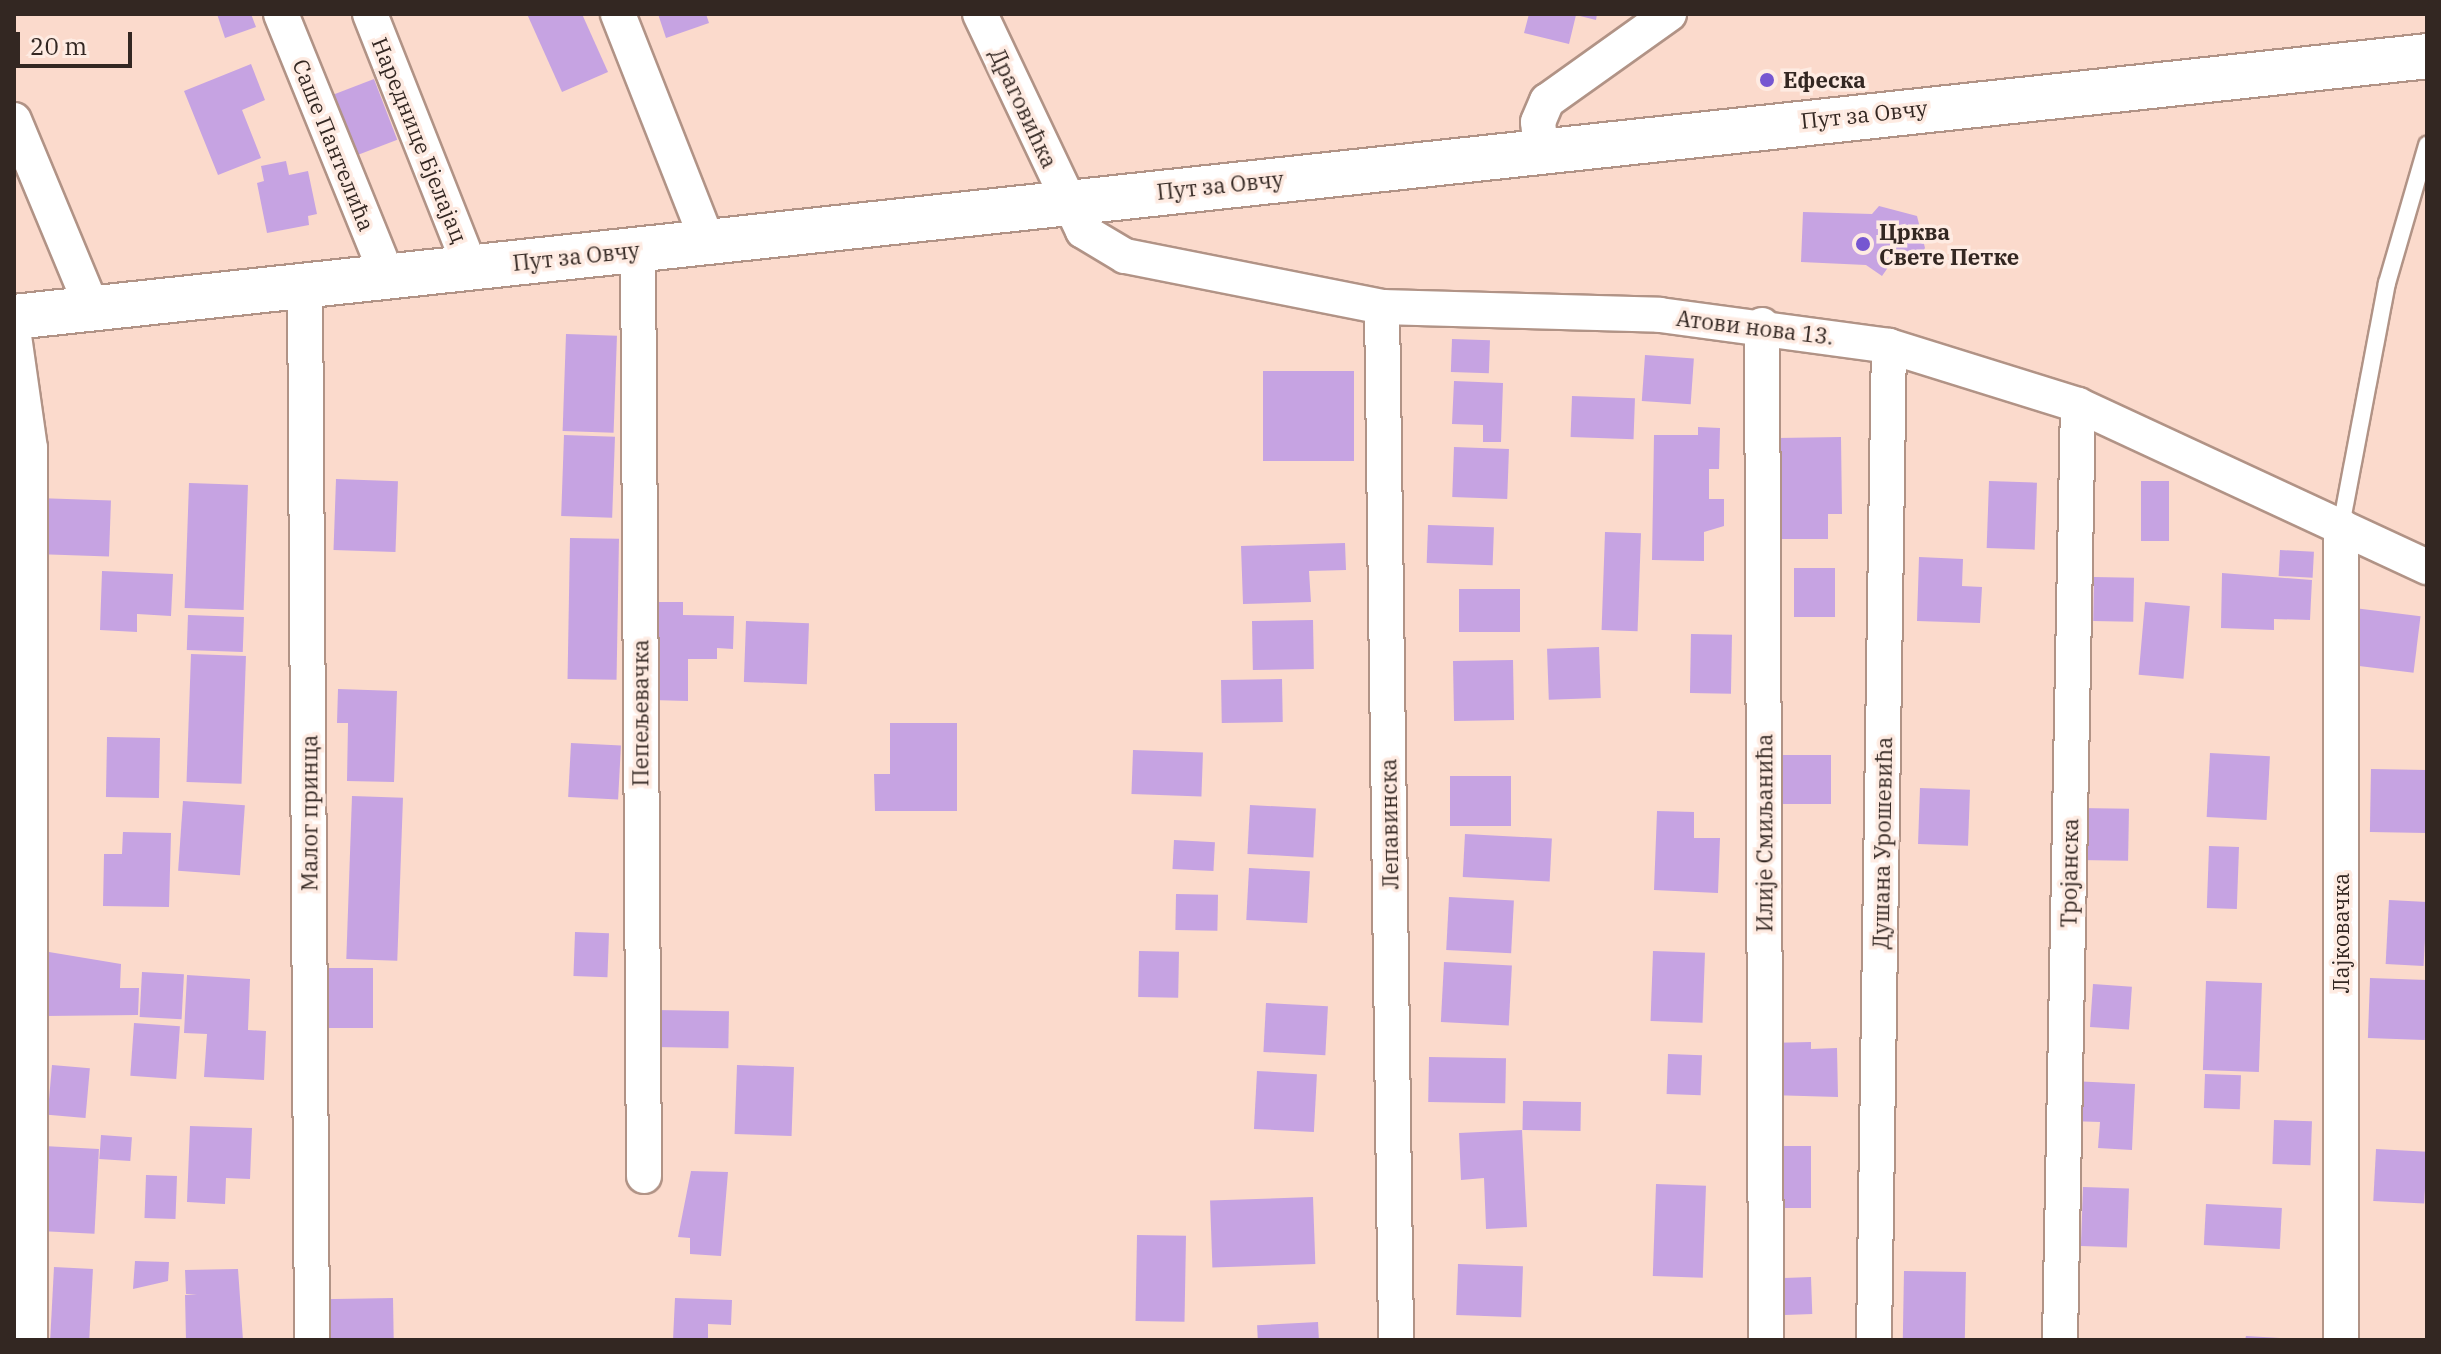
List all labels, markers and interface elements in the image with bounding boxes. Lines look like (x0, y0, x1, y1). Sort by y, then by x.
scale bar (20, 16, 136, 66)
text: 20 m (30, 30, 87, 62)
street label: Нареднице Бјелајац (367, 33, 473, 247)
street label: Драговићка (985, 44, 1063, 172)
street label: Саше Пантелића (288, 55, 380, 235)
place label: Ефеска (1783, 67, 1866, 93)
marker: Ефеска (1758, 71, 1776, 89)
street label: Пут за Овчу (1799, 94, 1929, 134)
street label: Пут за Овчу (1155, 165, 1285, 205)
place label: Црква Свете Петке (1879, 218, 2019, 270)
marker: Црква Свете Петке (1854, 235, 1872, 253)
street label: Пут за Овчу (511, 236, 641, 276)
street label: Атови нова 13. (1675, 304, 1835, 350)
street label: Пепељевачка (627, 640, 653, 786)
street label: Илије Смиљанића (1751, 734, 1777, 932)
street label: Малог принца (296, 735, 322, 891)
street label: Душана Урошевића (1867, 737, 1897, 949)
street label: Лепавинска (1375, 758, 1403, 890)
street label: Тројанска (2055, 818, 2083, 928)
street label: Лајковачка (2328, 873, 2354, 993)

